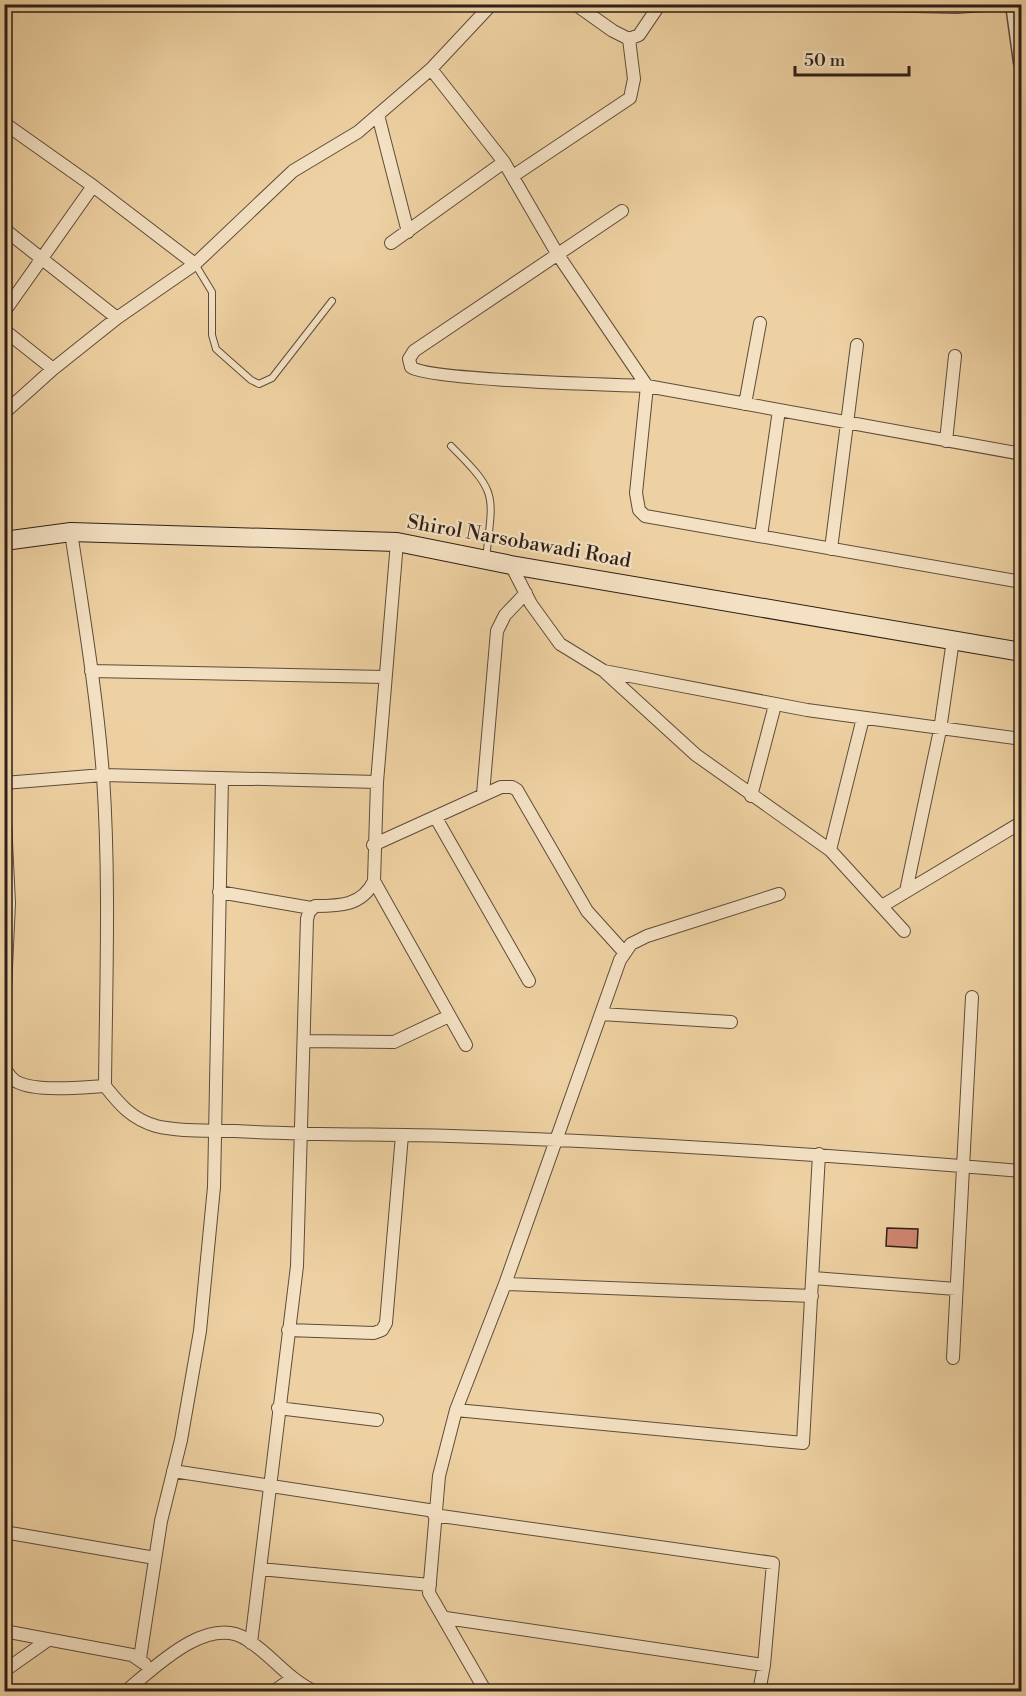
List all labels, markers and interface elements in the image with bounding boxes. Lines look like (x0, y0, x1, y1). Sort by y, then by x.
scale bar (795, 39, 909, 77)
text: 50 m (804, 49, 846, 72)
street label: Shirol Narsobawadi Road (405, 510, 634, 574)

